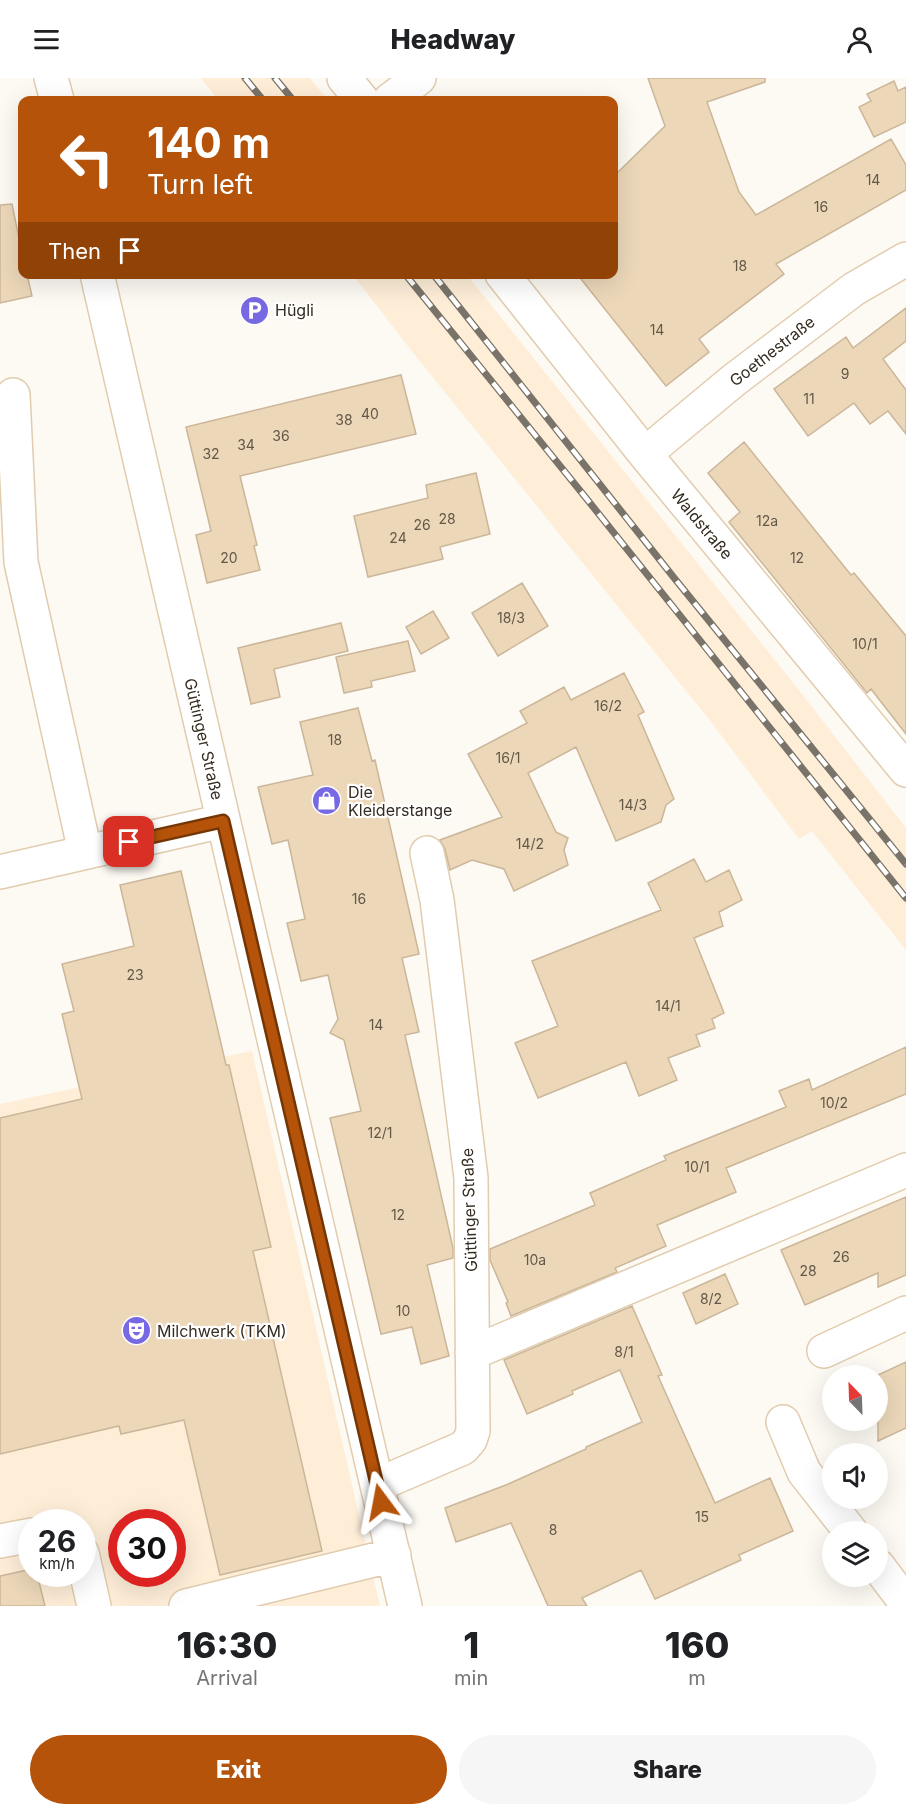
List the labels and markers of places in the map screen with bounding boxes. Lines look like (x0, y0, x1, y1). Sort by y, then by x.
parking icon: Hügli (238, 294, 270, 326)
place label: Hügli (275, 300, 314, 320)
place label: Die Kleiderstange (348, 782, 452, 820)
shop icon: Die Kleiderstange (311, 785, 343, 817)
pin (103, 816, 154, 867)
theatre icon: Milchwerk (TKM) (120, 1315, 152, 1347)
place label: Milchwerk (TKM) (157, 1321, 287, 1341)

